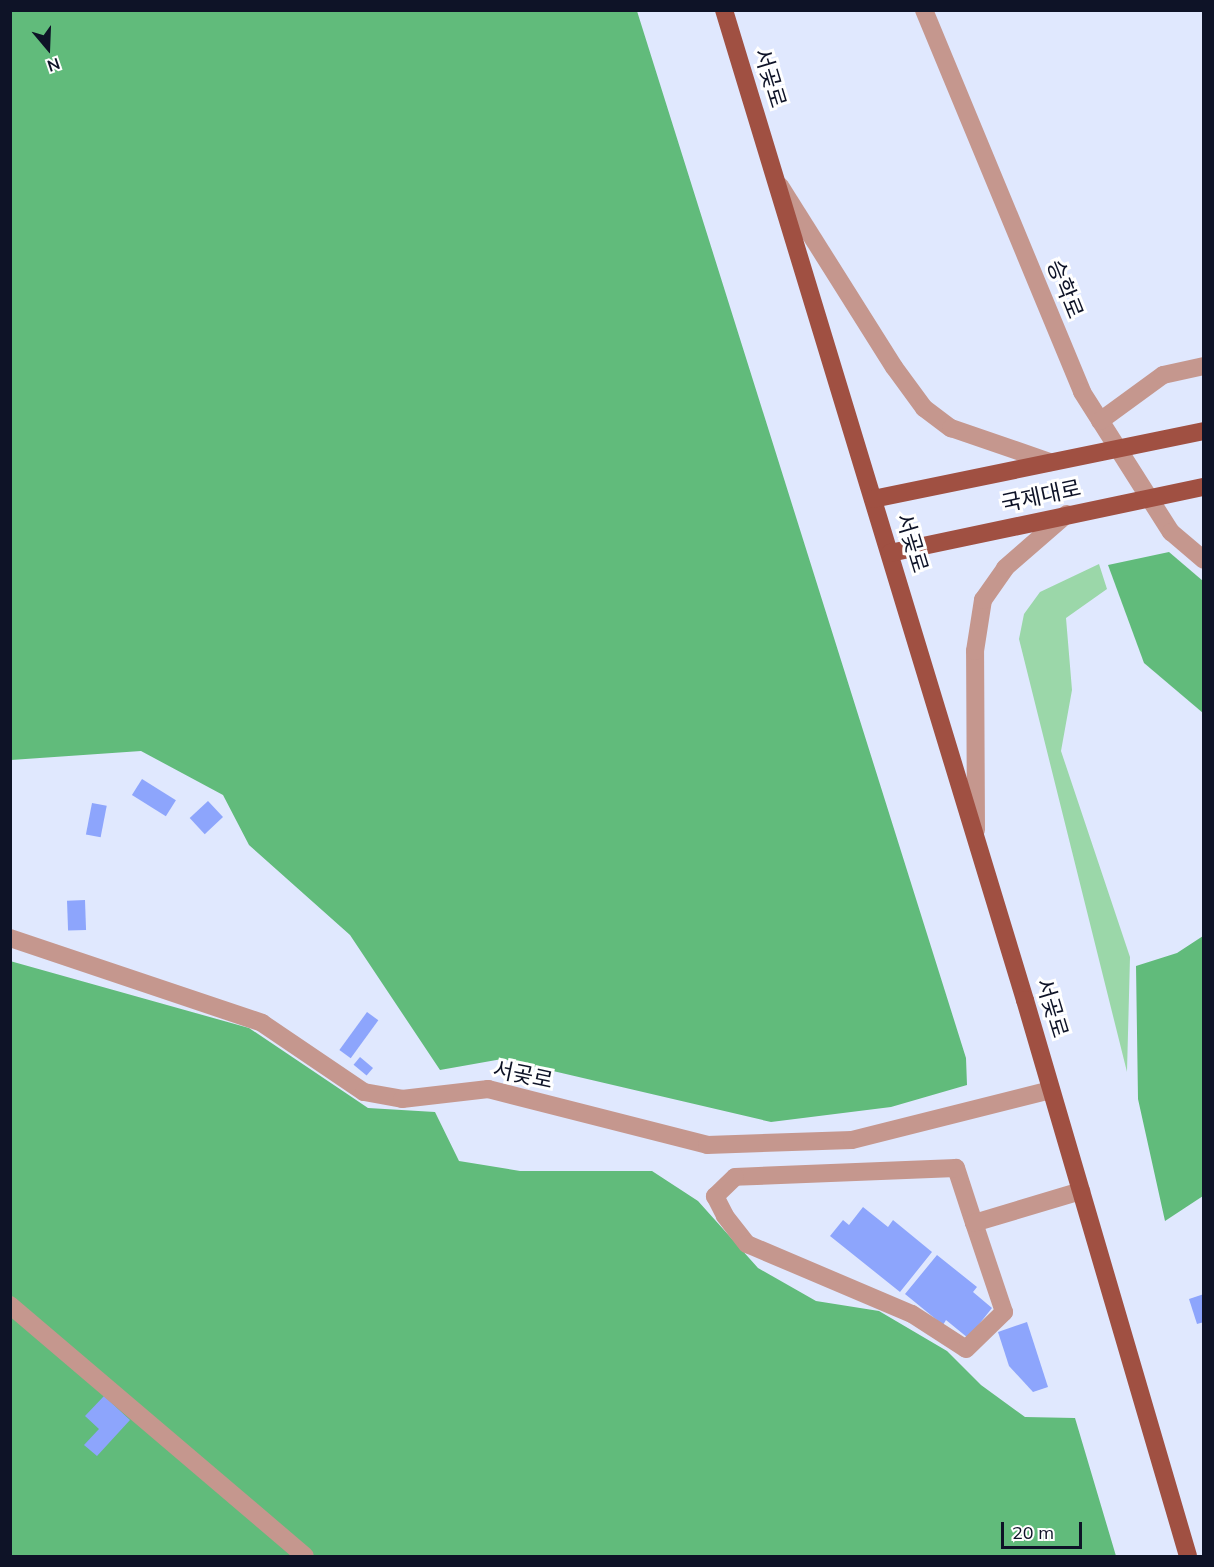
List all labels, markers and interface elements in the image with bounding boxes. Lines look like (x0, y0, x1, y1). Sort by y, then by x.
north arrow (18, 18, 78, 78)
street label: 서곶로 (749, 45, 791, 111)
text: N (45, 54, 63, 76)
street label: 승학로 (1041, 256, 1089, 322)
street label: 국제대로 (999, 475, 1083, 517)
street label: 서곶로 (891, 510, 933, 576)
street label: 서곶로 (1031, 975, 1073, 1041)
street label: 서곶로 (491, 1056, 555, 1094)
scale bar (1004, 1510, 1085, 1548)
text: 20 m (1012, 1521, 1054, 1544)

